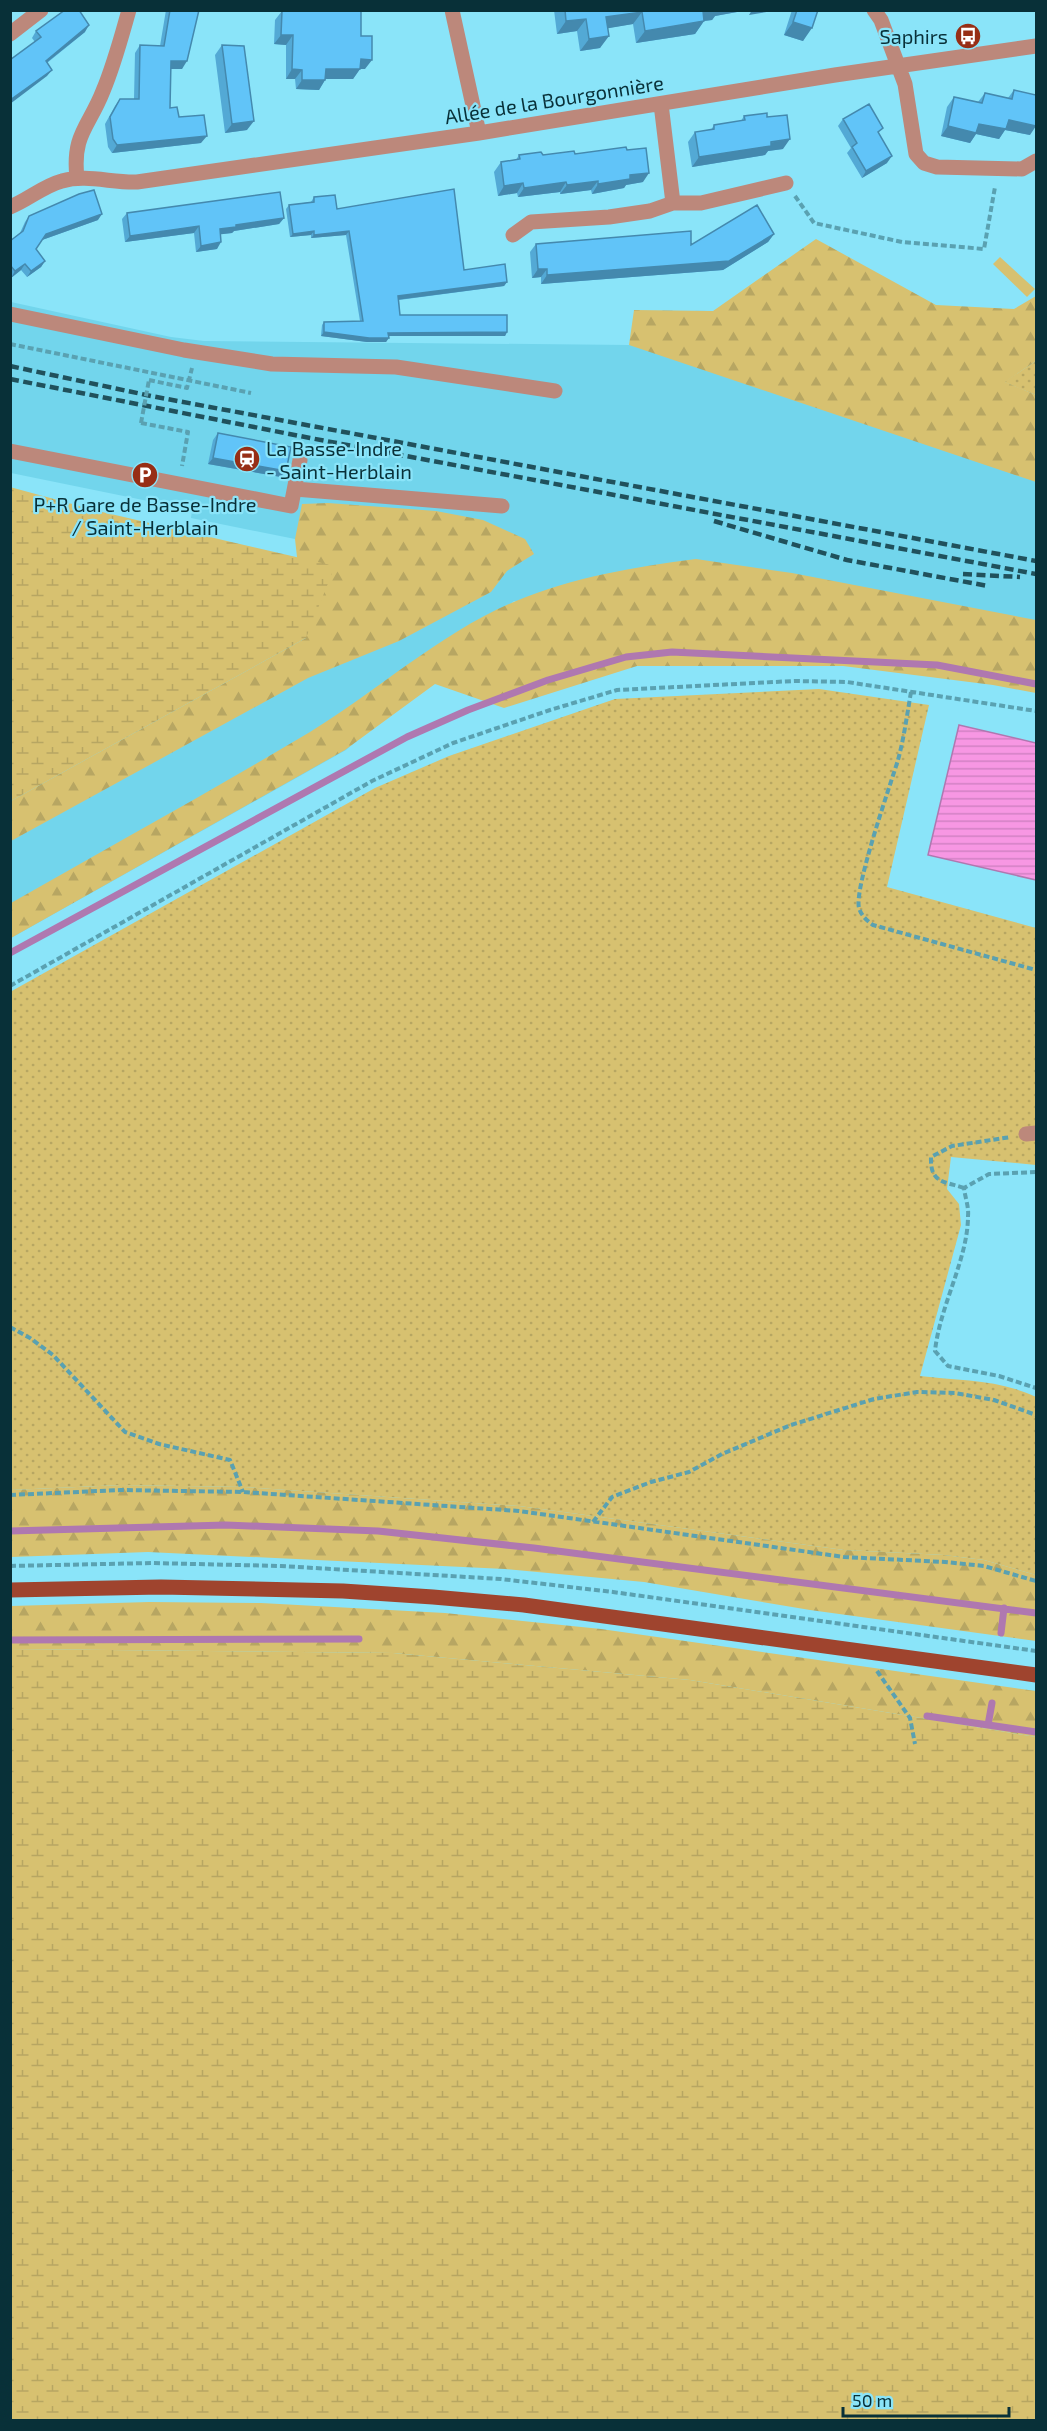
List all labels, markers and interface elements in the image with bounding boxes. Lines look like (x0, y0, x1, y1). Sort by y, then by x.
bus stop icon: Saphirs (953, 21, 983, 51)
place label: Saphirs (879, 24, 948, 48)
street label: Allée de la Bourgonnière (443, 70, 665, 128)
place label: La Basse-Indre - Saint-Herblain (266, 436, 412, 483)
station icon: La Basse-Indre - Saint-Herblain (232, 444, 262, 474)
parking icon: P+R Gare de Basse-Indre / Saint-Herblain (130, 460, 160, 490)
place label: P+R Gare de Basse-Indre / Saint-Herblain (33, 492, 257, 539)
scale bar (843, 2380, 1010, 2418)
text: 50 m (852, 2389, 892, 2411)

